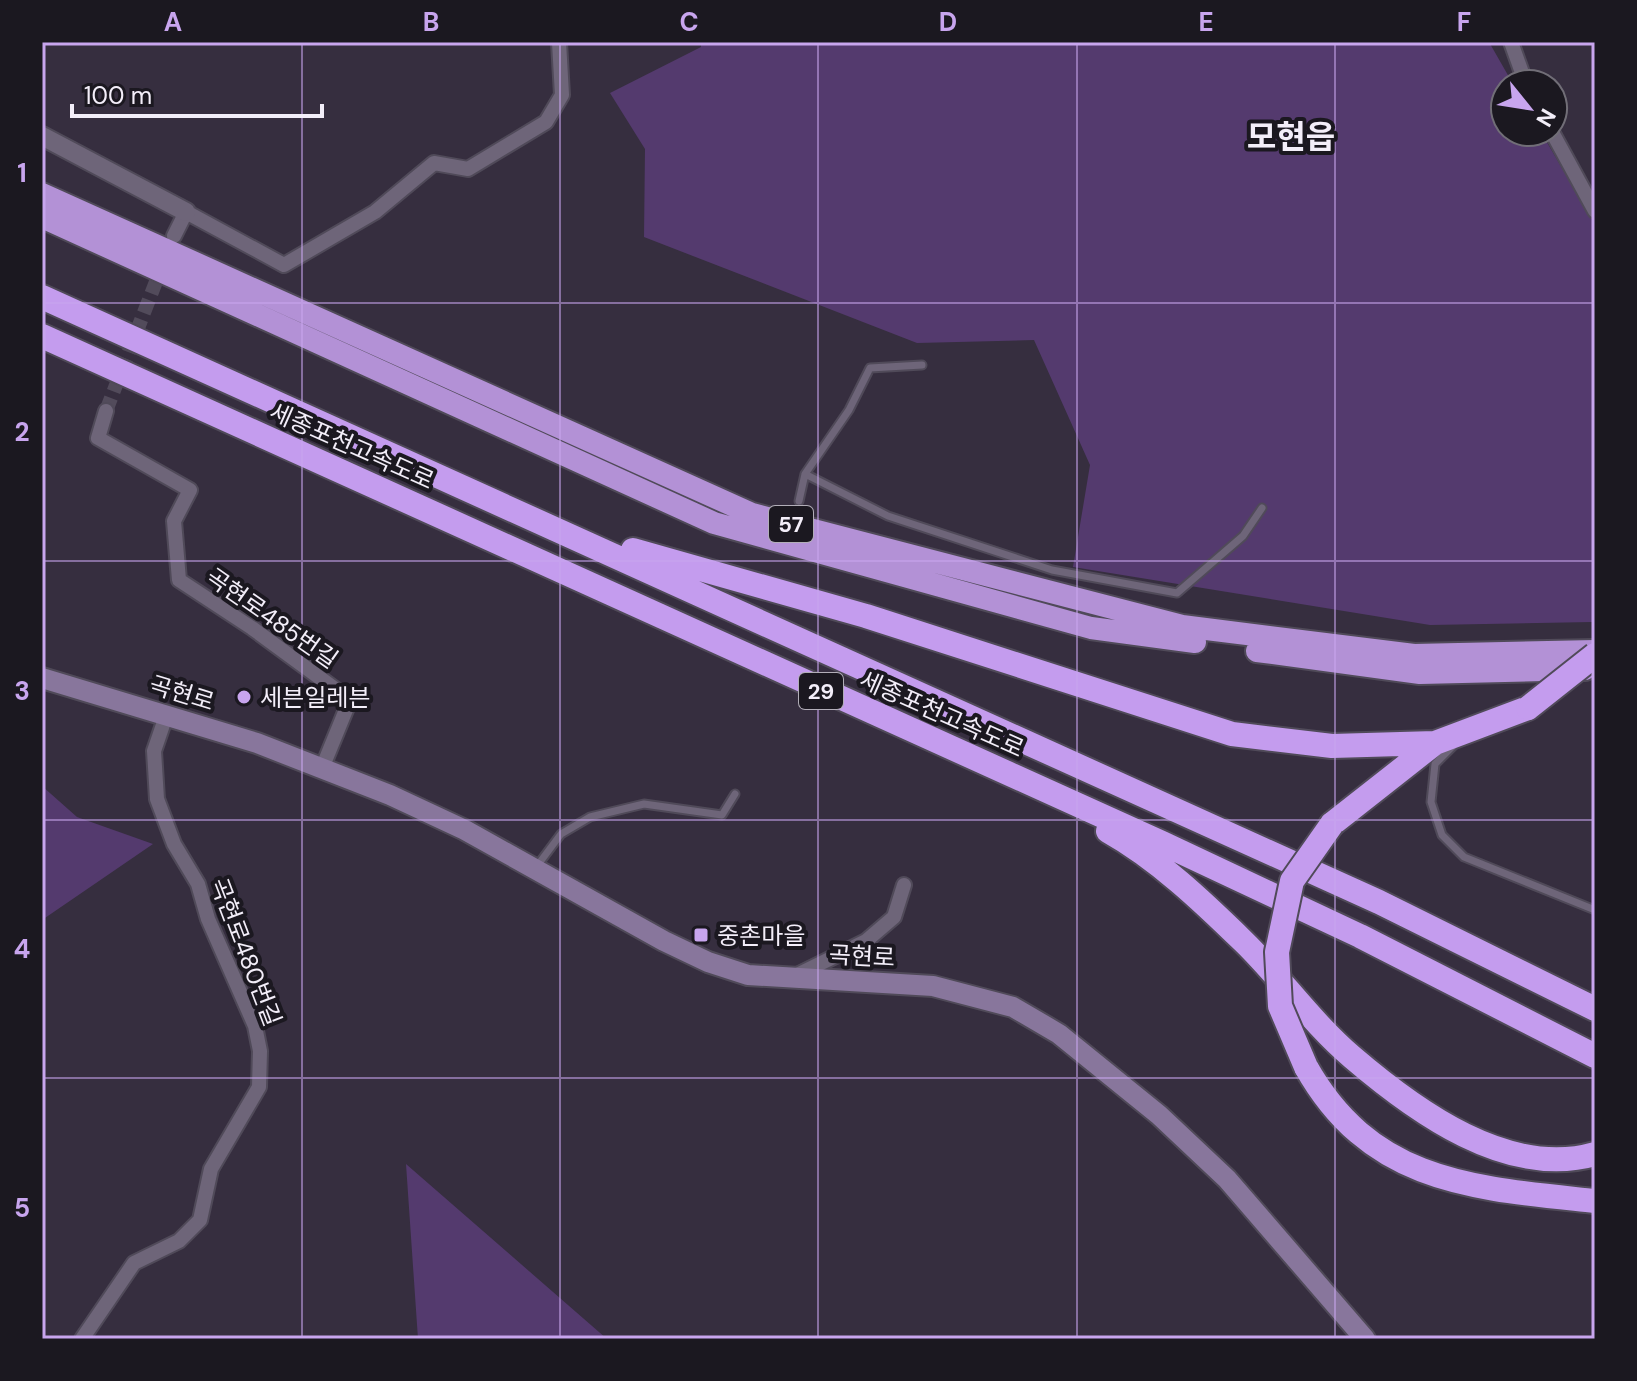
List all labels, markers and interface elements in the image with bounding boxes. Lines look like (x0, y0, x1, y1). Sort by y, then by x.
text: A (164, 5, 182, 39)
text: B (423, 5, 439, 39)
text: C (679, 5, 699, 39)
text: D (939, 5, 957, 39)
text: E (1198, 5, 1214, 39)
text: F (1457, 5, 1471, 39)
scale bar (72, 68, 322, 118)
north arrow (1489, 68, 1569, 148)
text: 100 m (84, 80, 152, 111)
text: N (1529, 104, 1562, 132)
district label: 모현읍 (1247, 116, 1335, 158)
text: 1 (17, 156, 27, 190)
street label: 세종포천고속도로 (265, 396, 439, 496)
text: 2 (14, 415, 30, 449)
road number: 57 (769, 506, 813, 542)
street label: 곡현로485번길 (200, 561, 344, 675)
street label: 세종포천고속도로 (855, 664, 1029, 764)
street label: 곡현로 (146, 668, 218, 718)
road number: 29 (799, 673, 843, 709)
text: 3 (14, 674, 30, 708)
place label: 세븐일레븐 (260, 682, 370, 713)
marker: 세븐일레븐 (235, 688, 253, 706)
street label: 곡현로480번길 (204, 874, 288, 1030)
place label: 중촌마을 (717, 920, 805, 951)
marker: 중촌마을 (692, 926, 710, 944)
text: 4 (14, 932, 30, 966)
street label: 곡현로 (828, 939, 896, 973)
text: 5 (14, 1191, 30, 1225)

